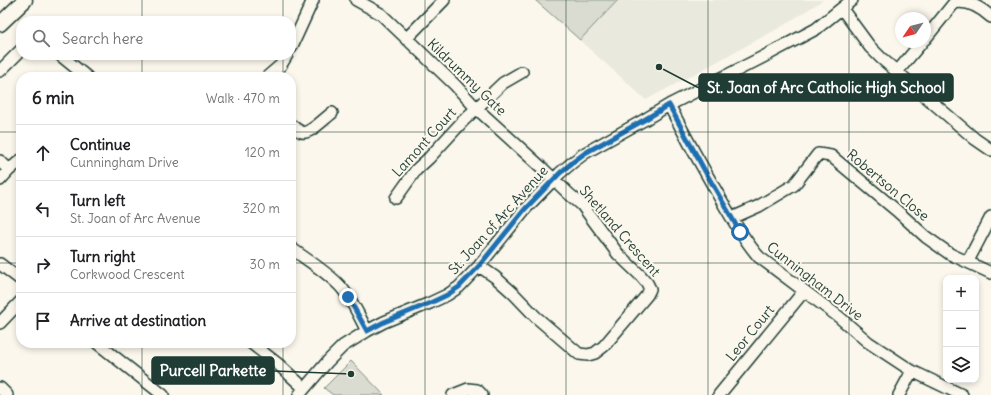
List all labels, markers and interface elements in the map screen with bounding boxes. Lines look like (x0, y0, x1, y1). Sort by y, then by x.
north arrow (895, 12, 931, 48)
search box (16, 16, 296, 60)
icon: search (30, 27, 52, 49)
text: Search here (62, 29, 143, 48)
street label: Kildrummy Gate (424, 35, 510, 119)
callout: St. Joan of Arc Catholic High School (699, 74, 953, 101)
text: St. Joan of Arc Catholic High School (707, 78, 945, 98)
text: 6 min (32, 87, 74, 109)
text: Walk · 470 m (206, 90, 280, 107)
street label: Lamont Court (388, 103, 460, 180)
text: Continue (70, 135, 131, 154)
icon: ahead (32, 142, 54, 164)
text: 120 m (245, 144, 280, 161)
street label: Robertson Close (843, 145, 933, 225)
text: Cunningham Drive (70, 154, 179, 171)
street label: St. Joan of Arc Avenue (444, 162, 552, 278)
street label: Shetland Crescent (576, 182, 664, 280)
text: Turn left (70, 191, 125, 210)
icon: left (32, 198, 54, 220)
text: 320 m (242, 200, 280, 217)
text: St. Joan of Arc Avenue (70, 210, 201, 227)
route start (731, 223, 749, 241)
street label: Cunningham Drive (763, 238, 867, 324)
text: Turn right (70, 247, 135, 266)
icon: right (32, 254, 54, 276)
text: 30 m (250, 256, 280, 273)
text: Corkwood Crescent (70, 266, 185, 283)
map controls (943, 275, 979, 383)
button: + (943, 275, 979, 311)
route end (339, 288, 357, 306)
street label: Leor Court (722, 301, 778, 365)
icon: arrive (32, 310, 54, 332)
text: Arrive at destination (70, 311, 206, 330)
button: − (943, 311, 979, 347)
button: layers (943, 347, 979, 383)
callout: Purcell Parkette (152, 357, 274, 384)
text: Purcell Parkette (160, 361, 266, 380)

